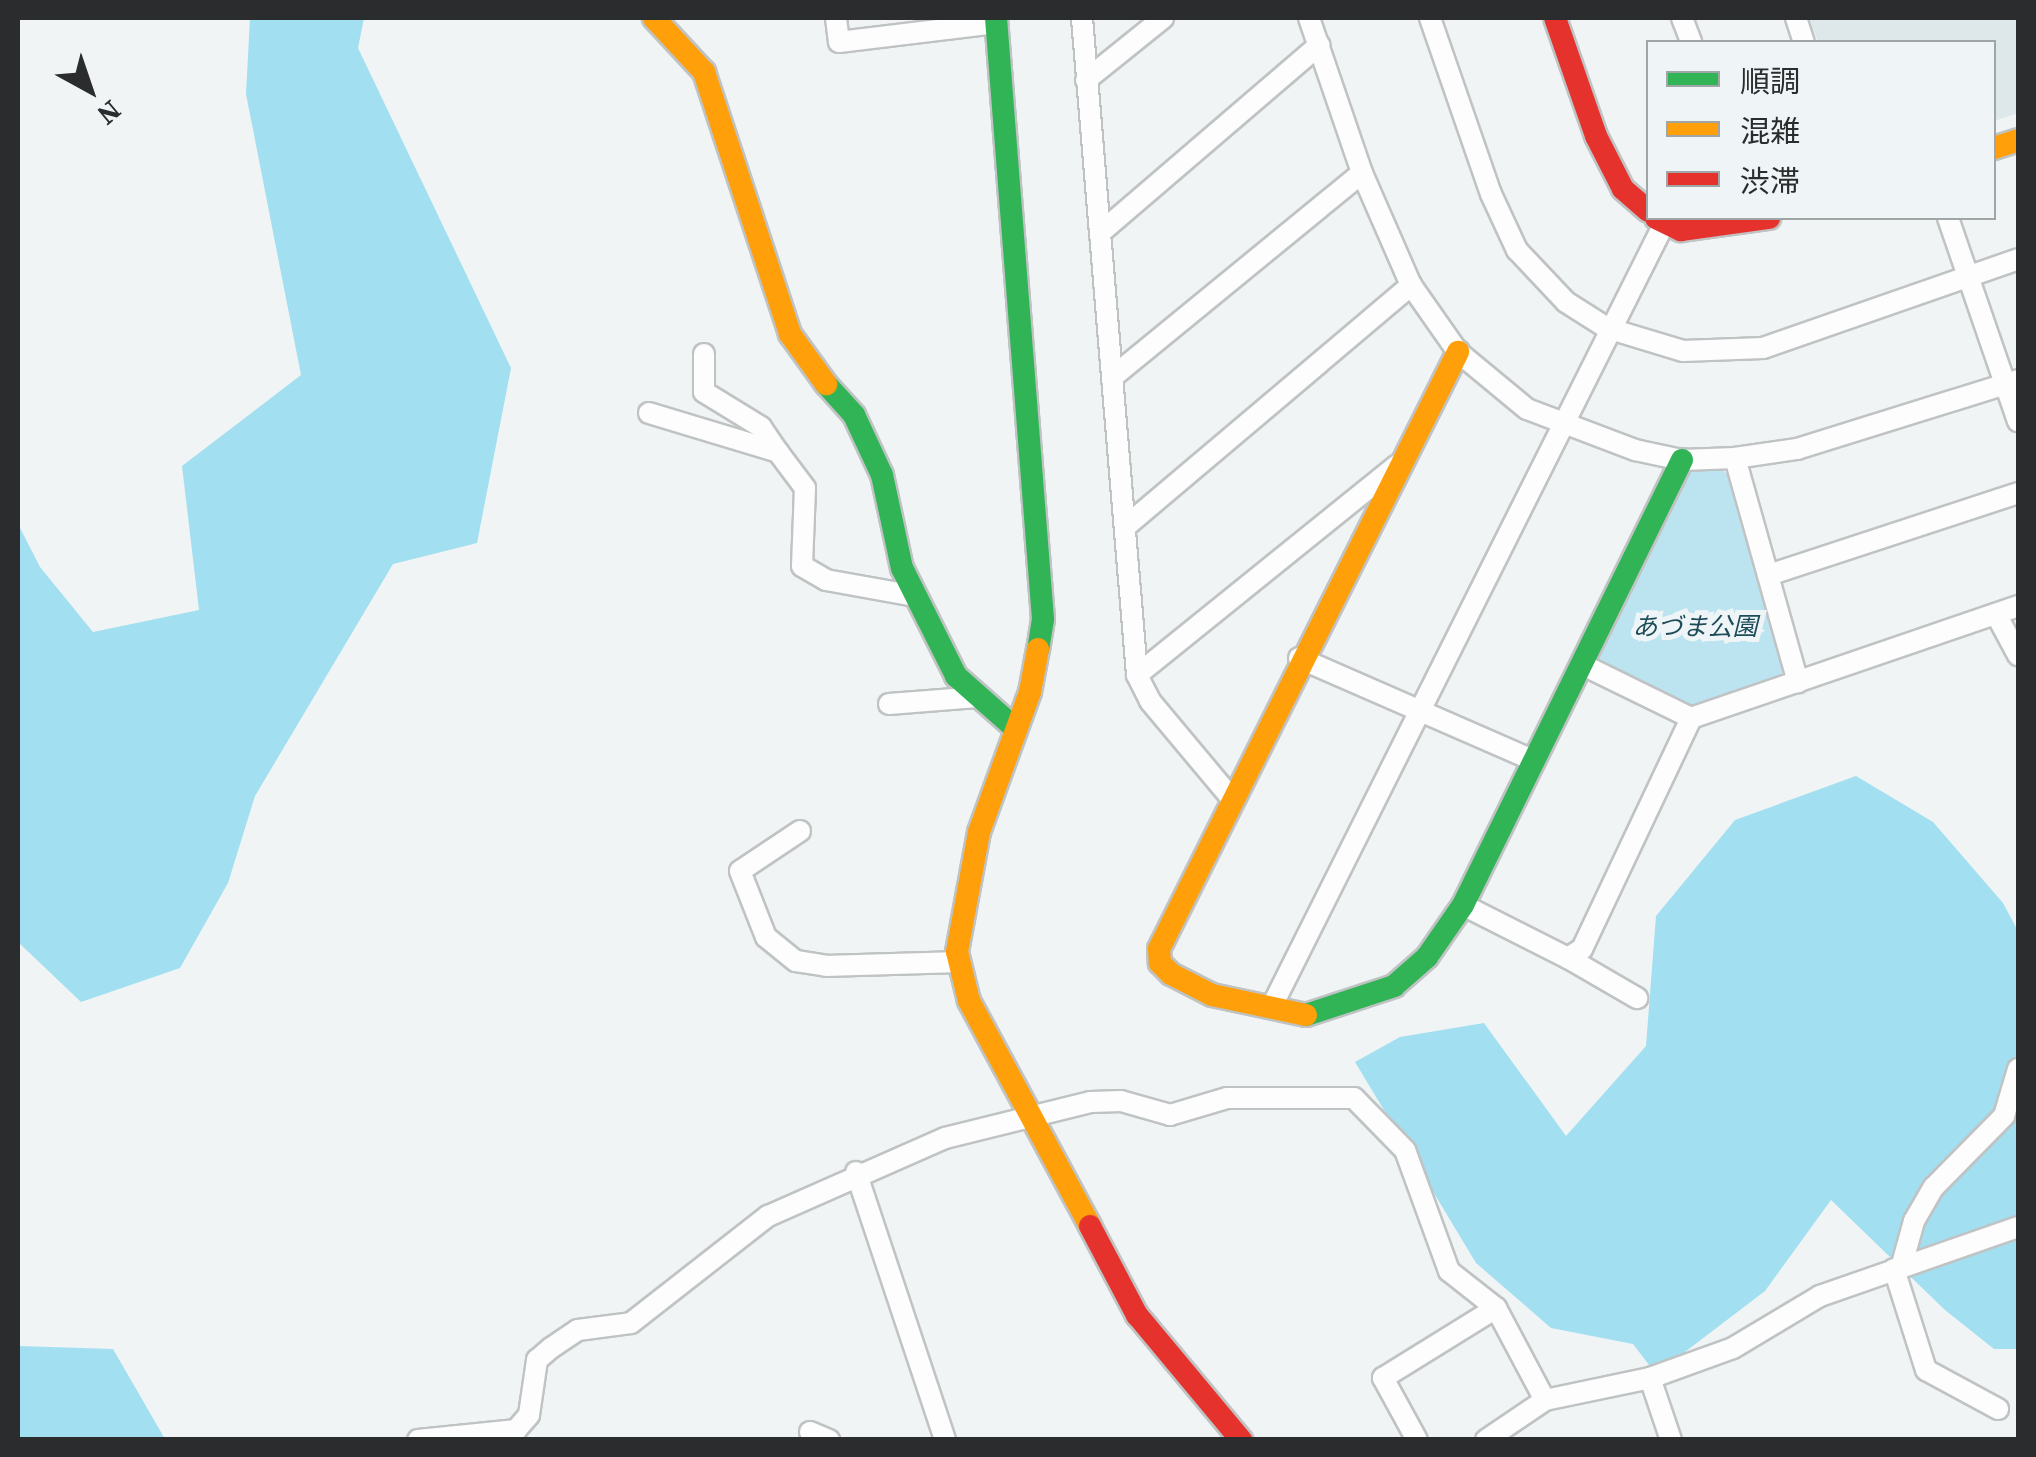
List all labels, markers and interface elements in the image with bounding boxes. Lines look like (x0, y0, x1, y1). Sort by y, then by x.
north arrow (40, 40, 140, 140)
legend (1646, 40, 1996, 220)
text: 順調 (1740, 61, 1800, 102)
text: N (89, 92, 129, 134)
text: 混雑 (1740, 111, 1800, 152)
text: 渋滞 (1740, 161, 1800, 202)
park label: あづま公園 (1633, 611, 1757, 641)

